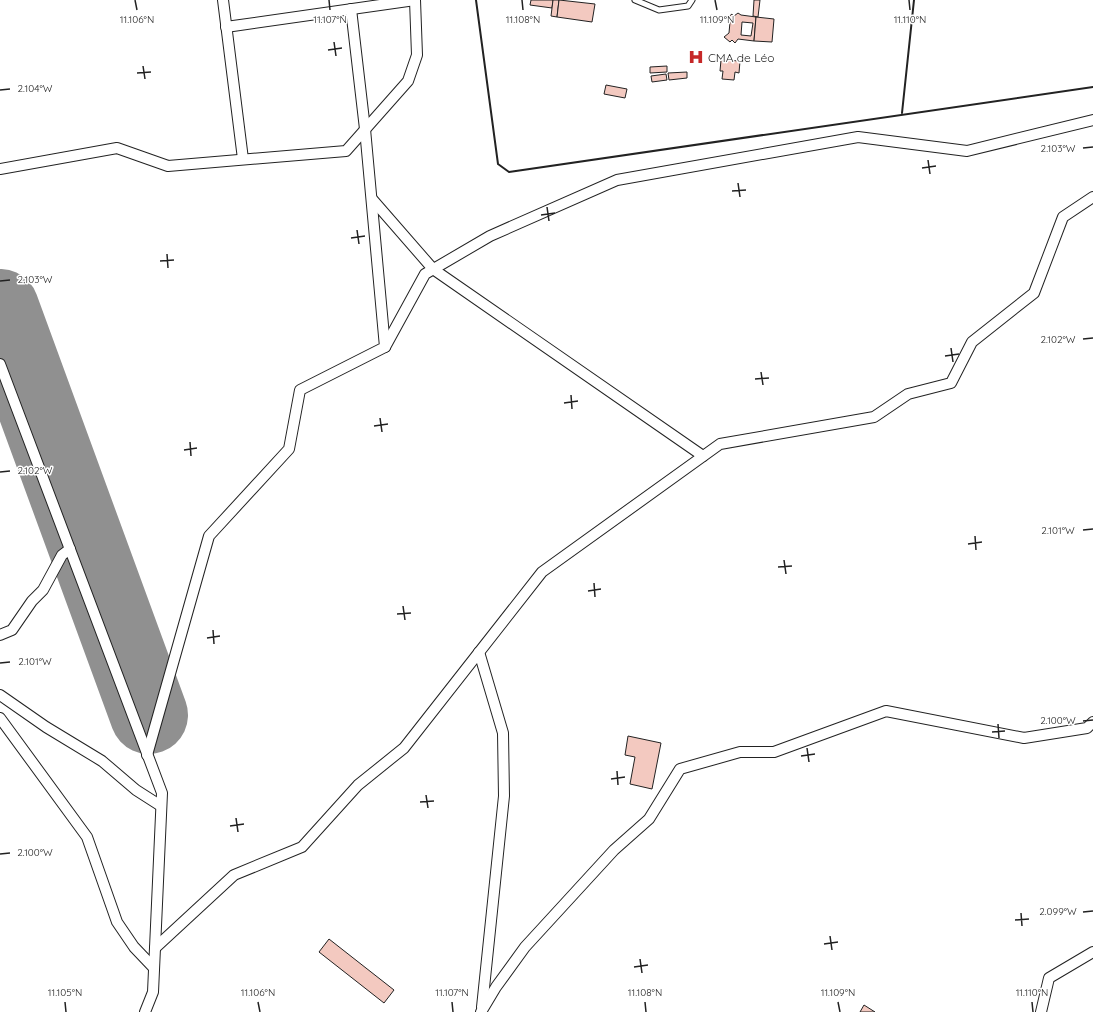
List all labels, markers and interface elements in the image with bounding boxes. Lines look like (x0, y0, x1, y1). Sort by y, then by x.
text: 11.106°N (120, 13, 154, 26)
text: 11.107°N (313, 13, 347, 26)
text: 11.108°N (506, 13, 540, 26)
text: 11.109°N (700, 13, 734, 26)
text: 11.110°N (894, 13, 926, 26)
hospital icon: CMA de Léo (687, 48, 705, 66)
place label: CMA de Léo (708, 50, 775, 65)
text: 2.104°W (18, 82, 53, 95)
text: 2.103°W (1041, 142, 1076, 155)
text: 2.103°W (18, 273, 53, 286)
text: 2.102°W (1040, 333, 1076, 346)
text: 2.102°W (17, 464, 53, 477)
text: 2.101°W (1041, 524, 1075, 537)
text: 2.101°W (18, 655, 52, 668)
text: 2.100°W (1040, 714, 1076, 727)
text: 2.100°W (17, 846, 53, 859)
text: 2.099°W (1039, 905, 1077, 918)
text: 11.105°N (48, 986, 82, 999)
text: 11.106°N (241, 986, 275, 999)
text: 11.107°N (435, 986, 469, 999)
text: 11.108°N (628, 986, 662, 999)
text: 11.109°N (821, 986, 855, 999)
text: 11.110°N (1016, 986, 1048, 999)

